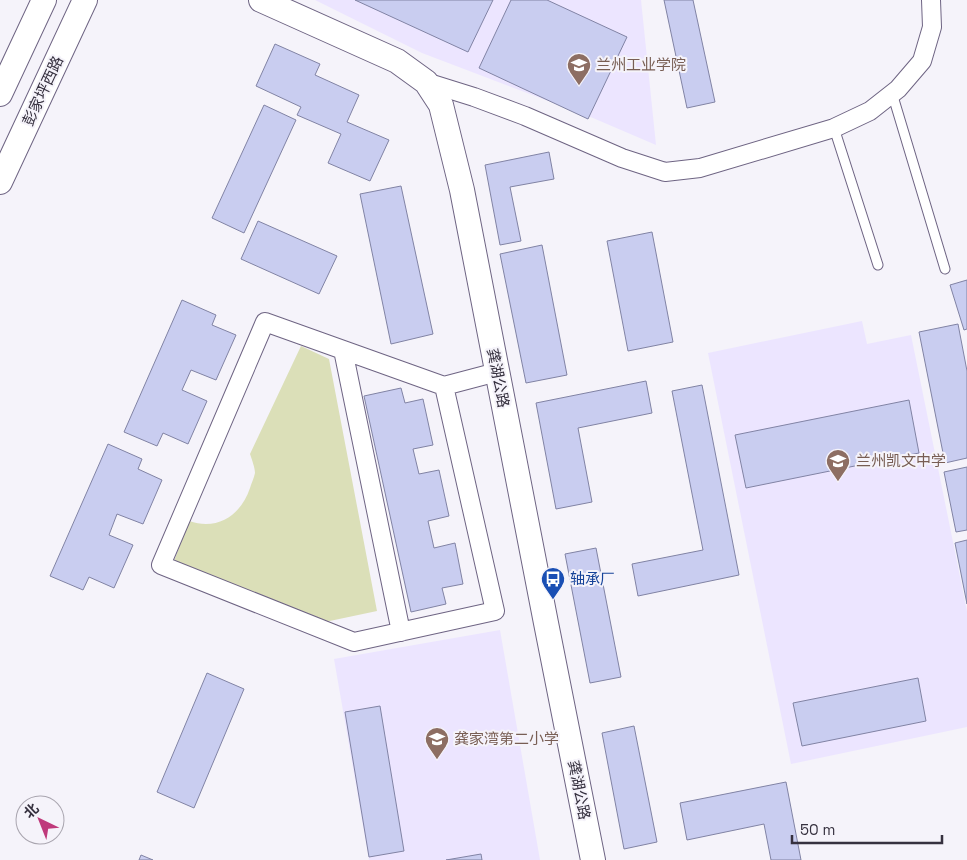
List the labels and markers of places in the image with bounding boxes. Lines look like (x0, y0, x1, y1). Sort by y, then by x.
school or university icon: 兰州工业学院 (566, 52, 592, 86)
place label: 兰州工业学院 (596, 55, 686, 74)
school or university icon: 兰州凯文中学 (825, 448, 851, 482)
place label: 兰州凯文中学 (856, 451, 946, 470)
bus stop icon: 轴承厂 (540, 566, 566, 600)
place label: 轴承厂 (570, 569, 615, 588)
school or university icon: 龚家湾第二小学 (424, 726, 450, 760)
place label: 龚家湾第二小学 (454, 729, 559, 748)

